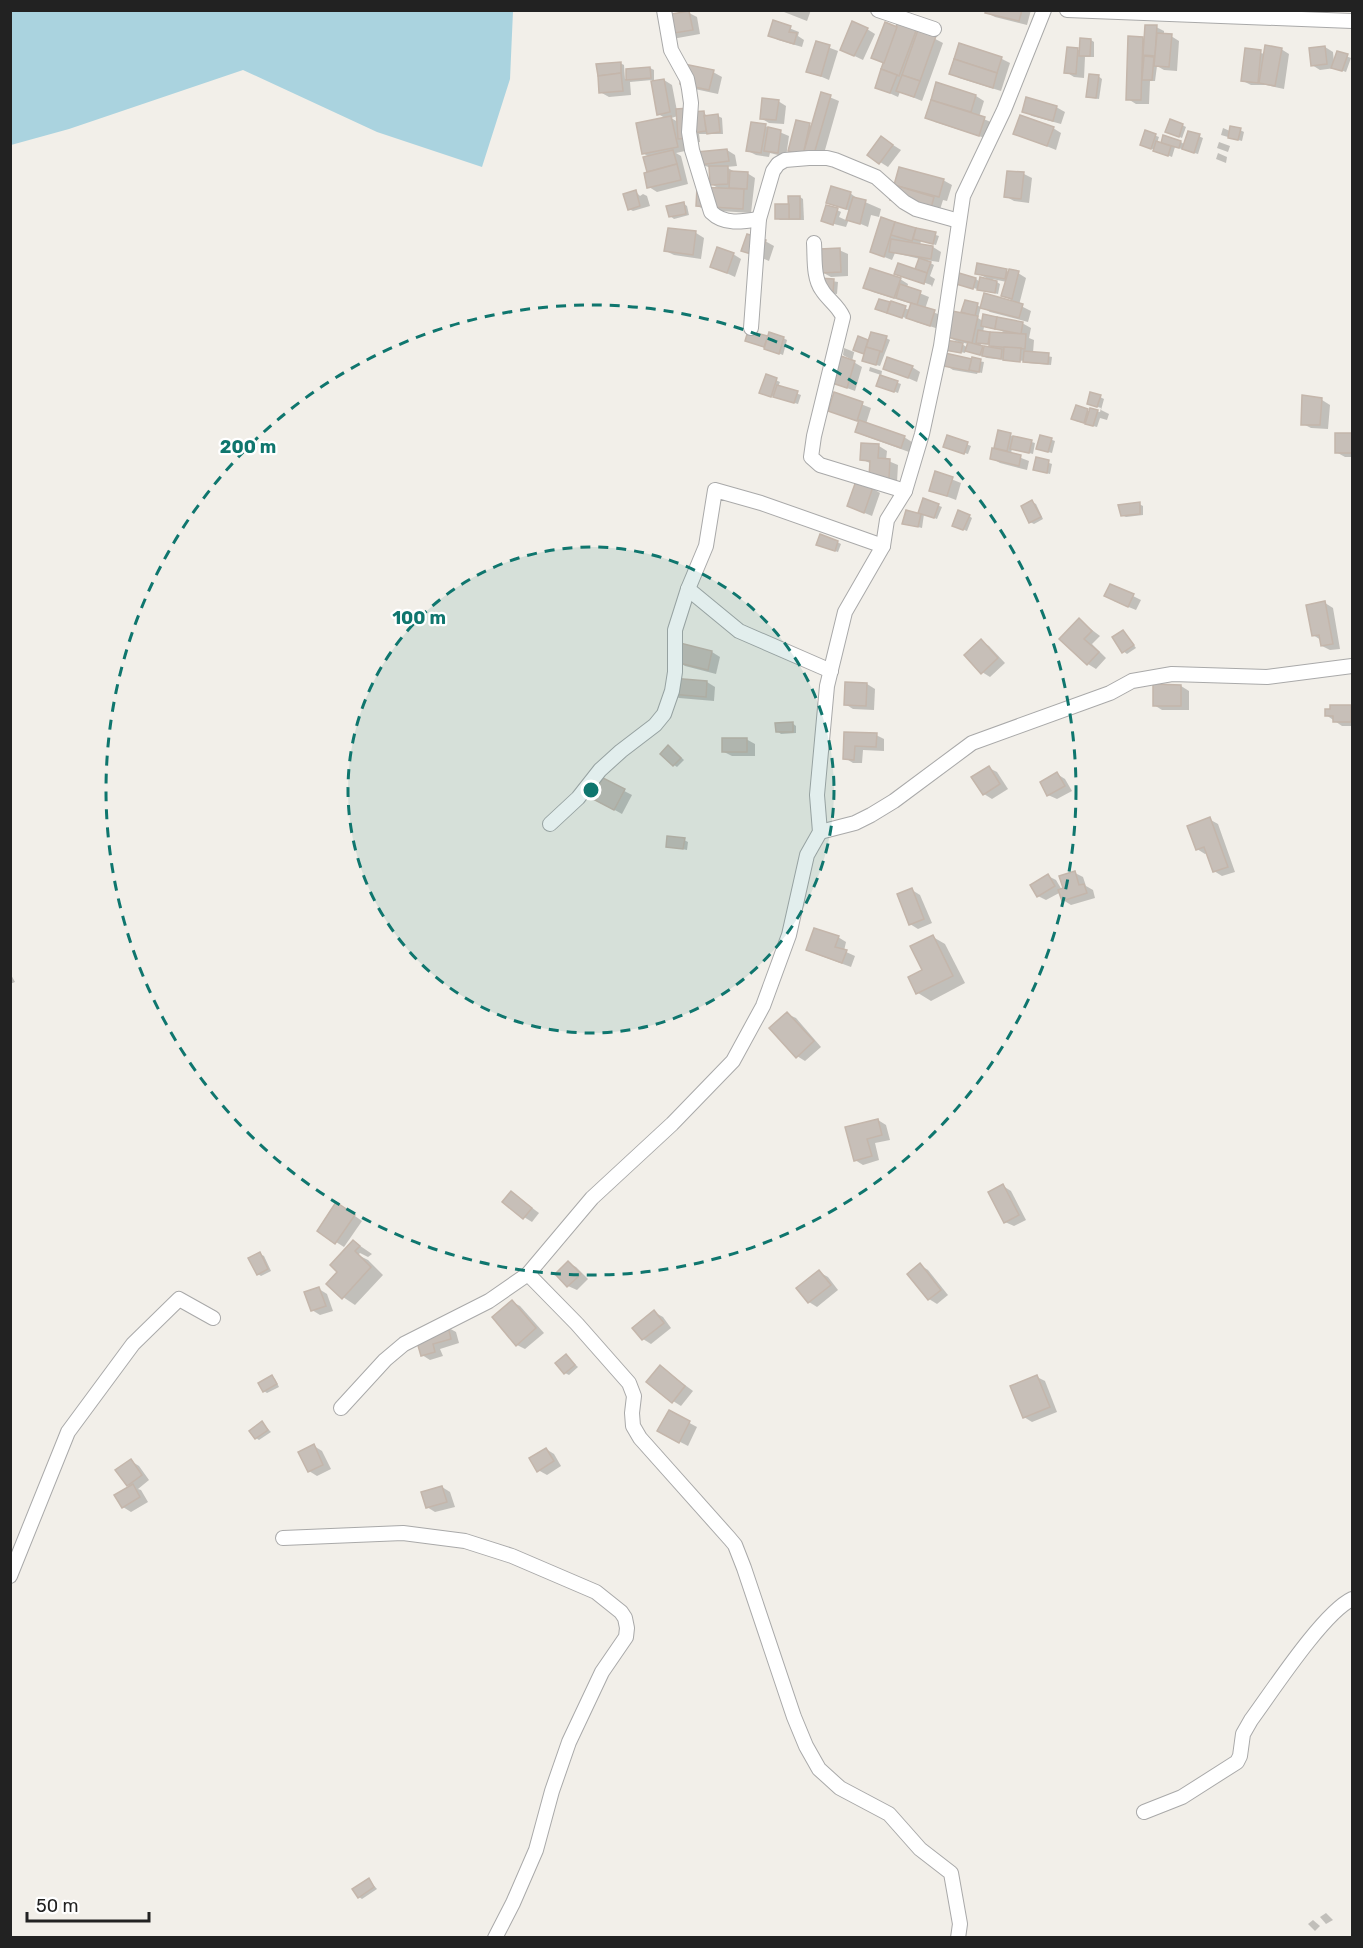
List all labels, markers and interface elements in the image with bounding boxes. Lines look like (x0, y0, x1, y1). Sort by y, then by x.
text: 200 m (220, 436, 276, 458)
text: 100 m (392, 607, 446, 629)
centre of rings (581, 780, 601, 800)
scale bar (27, 1885, 148, 1923)
text: 50 m (36, 1895, 79, 1917)

